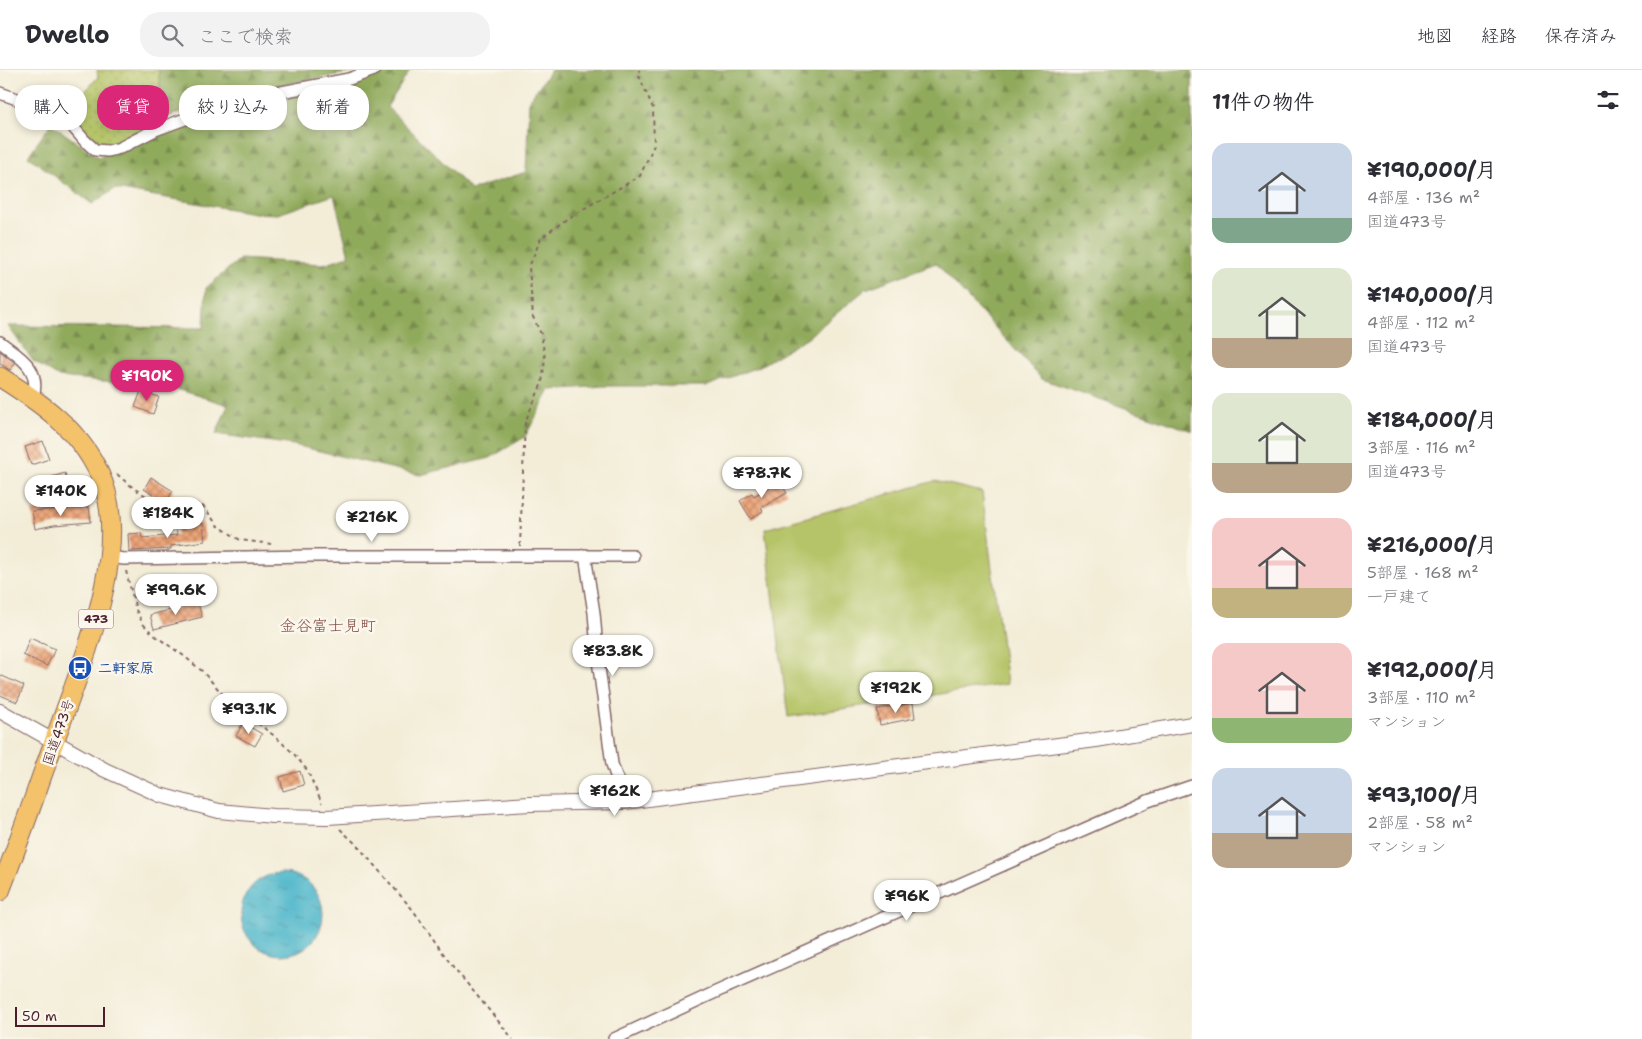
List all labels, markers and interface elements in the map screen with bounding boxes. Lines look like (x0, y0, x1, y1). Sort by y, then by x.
search box (140, 12, 490, 57)
text: Dwello (25, 19, 110, 51)
icon: search (158, 21, 186, 49)
text: ここで検索 (198, 24, 293, 49)
text: 地図 (1417, 24, 1453, 48)
text: 経路 (1481, 24, 1517, 48)
text: 保存済み (1545, 24, 1617, 48)
chip: 購入 (15, 85, 87, 130)
chip: 賃貸 (97, 85, 169, 130)
chip: 絞り込み (179, 85, 287, 130)
chip: 新着 (297, 85, 369, 130)
icon: filters (1594, 86, 1622, 114)
text: 11件の物件 (1212, 88, 1315, 116)
text: ¥190,000/月 (1367, 156, 1496, 184)
icon: home (1252, 163, 1312, 223)
text: 4部屋 · 136 m² (1367, 187, 1480, 208)
text: 国道473号 (1367, 211, 1446, 232)
text: ¥140,000/月 (1367, 281, 1497, 309)
icon: home (1252, 288, 1312, 348)
text: 4部屋 · 112 m² (1367, 312, 1475, 333)
text: 国道473号 (1367, 336, 1446, 357)
pin: ¥190K (112, 360, 182, 402)
text: ¥190K (121, 365, 173, 386)
text: ¥184,000/月 (1367, 406, 1497, 434)
icon: home (1252, 413, 1312, 473)
text: 3部屋 · 116 m² (1367, 437, 1476, 458)
pin: ¥78.7K (721, 456, 803, 499)
text: 国道473号 (1367, 461, 1446, 482)
text: ¥78.7K (733, 462, 791, 483)
pin: ¥140K (26, 474, 96, 517)
text: ¥140K (35, 480, 87, 501)
pin: ¥184K (133, 496, 203, 539)
pin: ¥216K (337, 500, 407, 543)
text: ¥184K (142, 502, 194, 523)
text: ¥216K (347, 506, 397, 527)
text: ¥216,000/月 (1367, 531, 1497, 559)
icon: home (1252, 538, 1312, 598)
text: 5部屋 · 168 m² (1367, 562, 1479, 583)
pin: ¥99.6K (135, 574, 217, 616)
text: ¥99.6K (146, 579, 206, 600)
text: 一戸建て (1367, 586, 1431, 607)
road number: 473 (78, 610, 114, 628)
district label: 金谷富士見町 (280, 615, 376, 636)
pin: ¥83.8K (572, 634, 654, 677)
text: ¥83.8K (583, 640, 643, 661)
bus stop icon: 二軒家原 (67, 655, 93, 681)
text: ¥192,000/月 (1367, 656, 1497, 684)
place label: 二軒家原 (98, 659, 154, 677)
icon: home (1252, 663, 1312, 723)
pin: ¥192K (861, 672, 931, 714)
text: ¥192K (871, 677, 921, 698)
text: 3部屋 · 110 m² (1367, 687, 1476, 708)
pin: ¥93.1K (208, 692, 290, 735)
street label: 国道473号 (38, 696, 78, 768)
text: ¥93.1K (222, 698, 276, 719)
text: マンション (1367, 711, 1446, 732)
pin: ¥162K (580, 774, 650, 817)
text: ¥162K (590, 780, 640, 801)
text: ¥93,100/月 (1367, 781, 1481, 809)
icon: home (1252, 788, 1312, 848)
text: 2部屋 · 58 m² (1367, 812, 1473, 833)
text: マンション (1367, 836, 1446, 857)
pin: ¥96K (877, 880, 937, 922)
text: ¥96K (885, 885, 929, 906)
scale bar (15, 1004, 105, 1027)
text: 50 m (22, 1007, 57, 1025)

